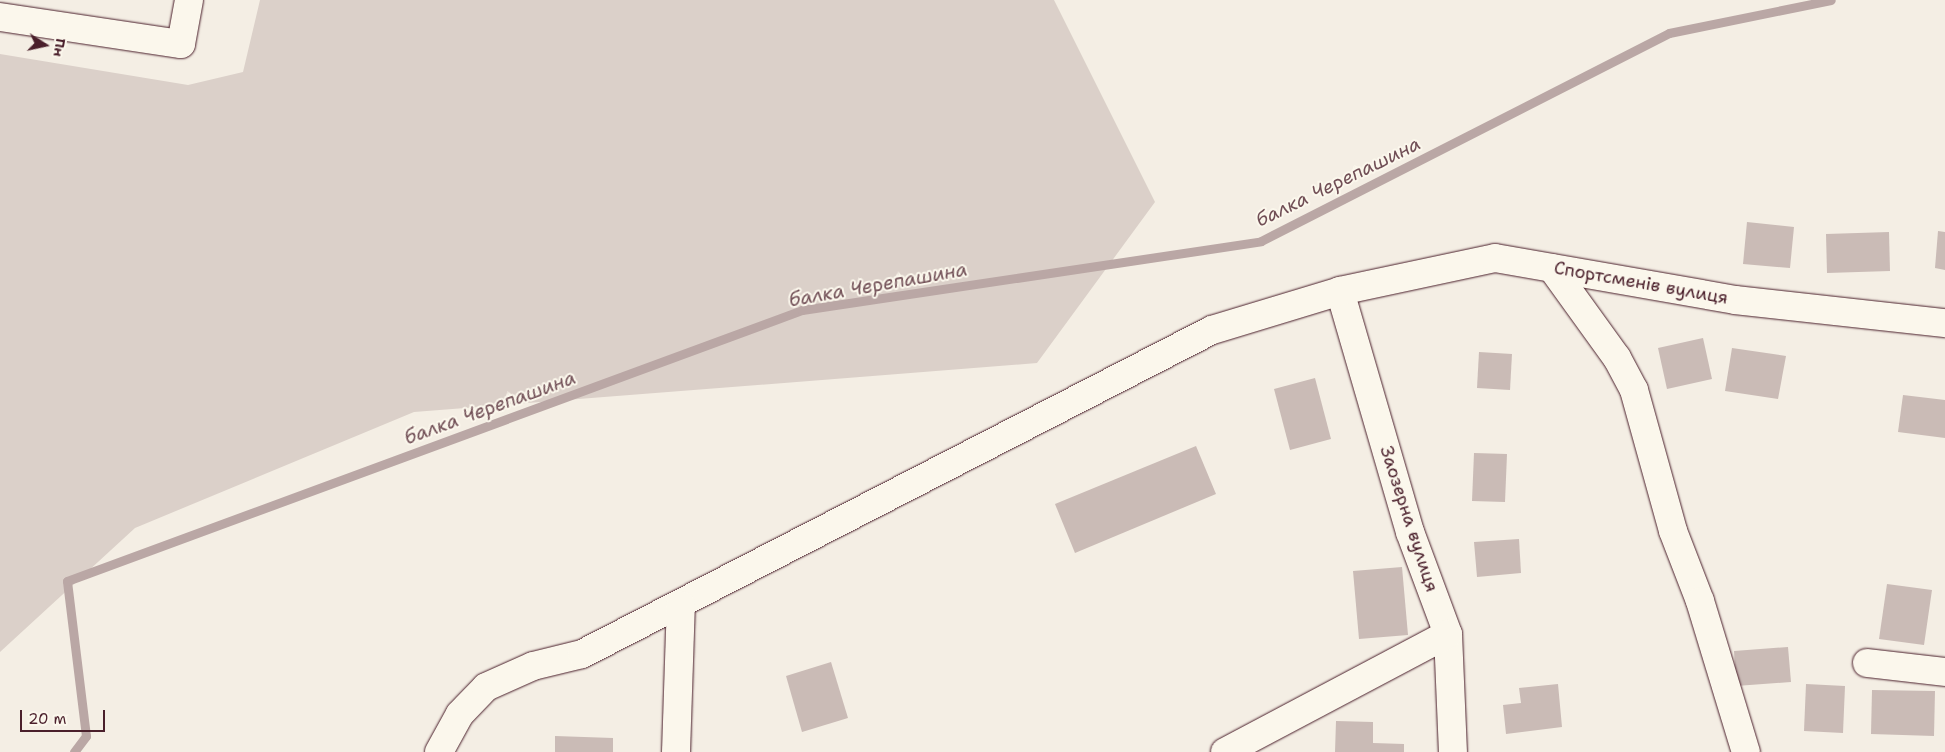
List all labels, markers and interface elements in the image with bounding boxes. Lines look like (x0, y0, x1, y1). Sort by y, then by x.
north arrow (20, 20, 70, 70)
text: Пн (49, 37, 70, 58)
water label: балка Черепашина (1252, 132, 1424, 232)
street label: Спортсменів вулиця (1552, 257, 1730, 309)
water label: балка Черепашина (787, 258, 969, 312)
water label: балка Черепашина (401, 366, 579, 450)
street label: Заозерна вулиця (1375, 443, 1443, 595)
scale bar (22, 700, 108, 732)
text: 20 m (28, 709, 67, 729)

